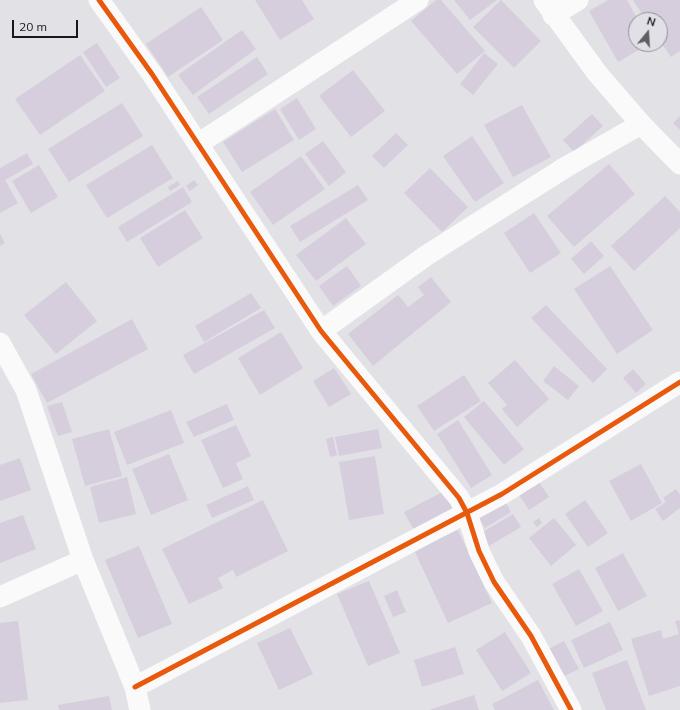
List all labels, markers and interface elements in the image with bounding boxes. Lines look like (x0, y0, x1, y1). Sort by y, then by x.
scale bar (14, 12, 80, 38)
north arrow (628, 12, 668, 52)
text: N (645, 14, 658, 29)
text: 20 m (19, 19, 47, 34)

